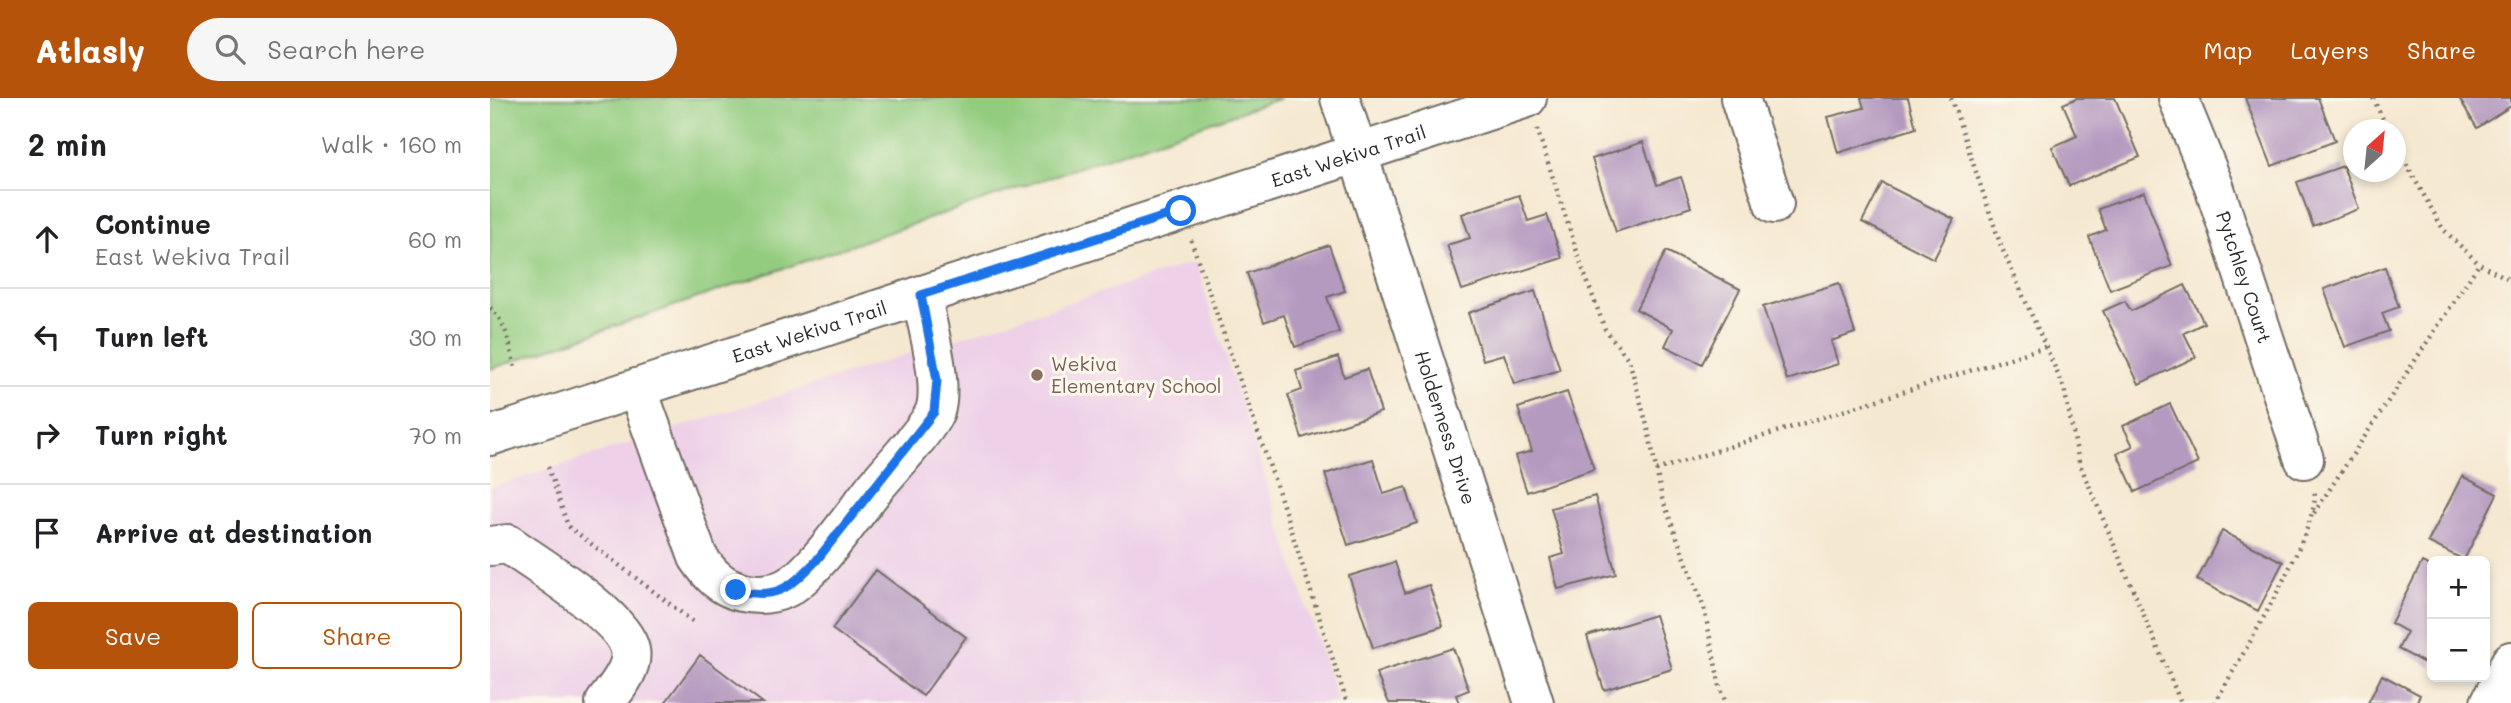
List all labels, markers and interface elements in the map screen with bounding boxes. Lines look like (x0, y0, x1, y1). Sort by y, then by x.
search box (187, 18, 677, 81)
text: Atlasly (35, 28, 145, 71)
icon: search (211, 30, 249, 68)
text: Search here (267, 32, 425, 66)
text: Map (2204, 34, 2252, 65)
text: Layers (2290, 34, 2369, 65)
text: Share (2407, 34, 2476, 65)
street label: East Wekiva Trail (1268, 119, 1429, 193)
north arrow (2343, 119, 2406, 182)
text: 2 min (28, 124, 107, 164)
text: Walk · 160 m (321, 129, 462, 159)
route start (1165, 195, 1196, 226)
text: Continue (95, 207, 211, 241)
street label: Pytchley Court (2211, 208, 2278, 346)
icon: ahead (28, 220, 66, 258)
text: 60 m (408, 224, 462, 254)
text: East Wekiva Trail (95, 241, 290, 271)
street label: East Wekiva Trail (729, 295, 890, 368)
icon: left (28, 318, 66, 356)
text: Turn left (95, 320, 208, 354)
text: 30 m (409, 322, 462, 352)
street label: Holderness Drive (1410, 347, 1482, 507)
place label: Wekiva Elementary School (1051, 351, 1221, 398)
marker: Wekiva Elementary School (1029, 367, 1045, 383)
icon: right (28, 416, 66, 454)
text: Turn right (95, 418, 228, 452)
text: 70 m (409, 420, 462, 450)
icon: arrive (28, 514, 66, 552)
text: Arrive at destination (95, 516, 372, 550)
map controls (2427, 556, 2490, 682)
button: + (2427, 556, 2490, 619)
route end (720, 574, 751, 605)
button: Save (28, 602, 238, 669)
button: Share (252, 602, 462, 669)
button: − (2427, 619, 2490, 682)

